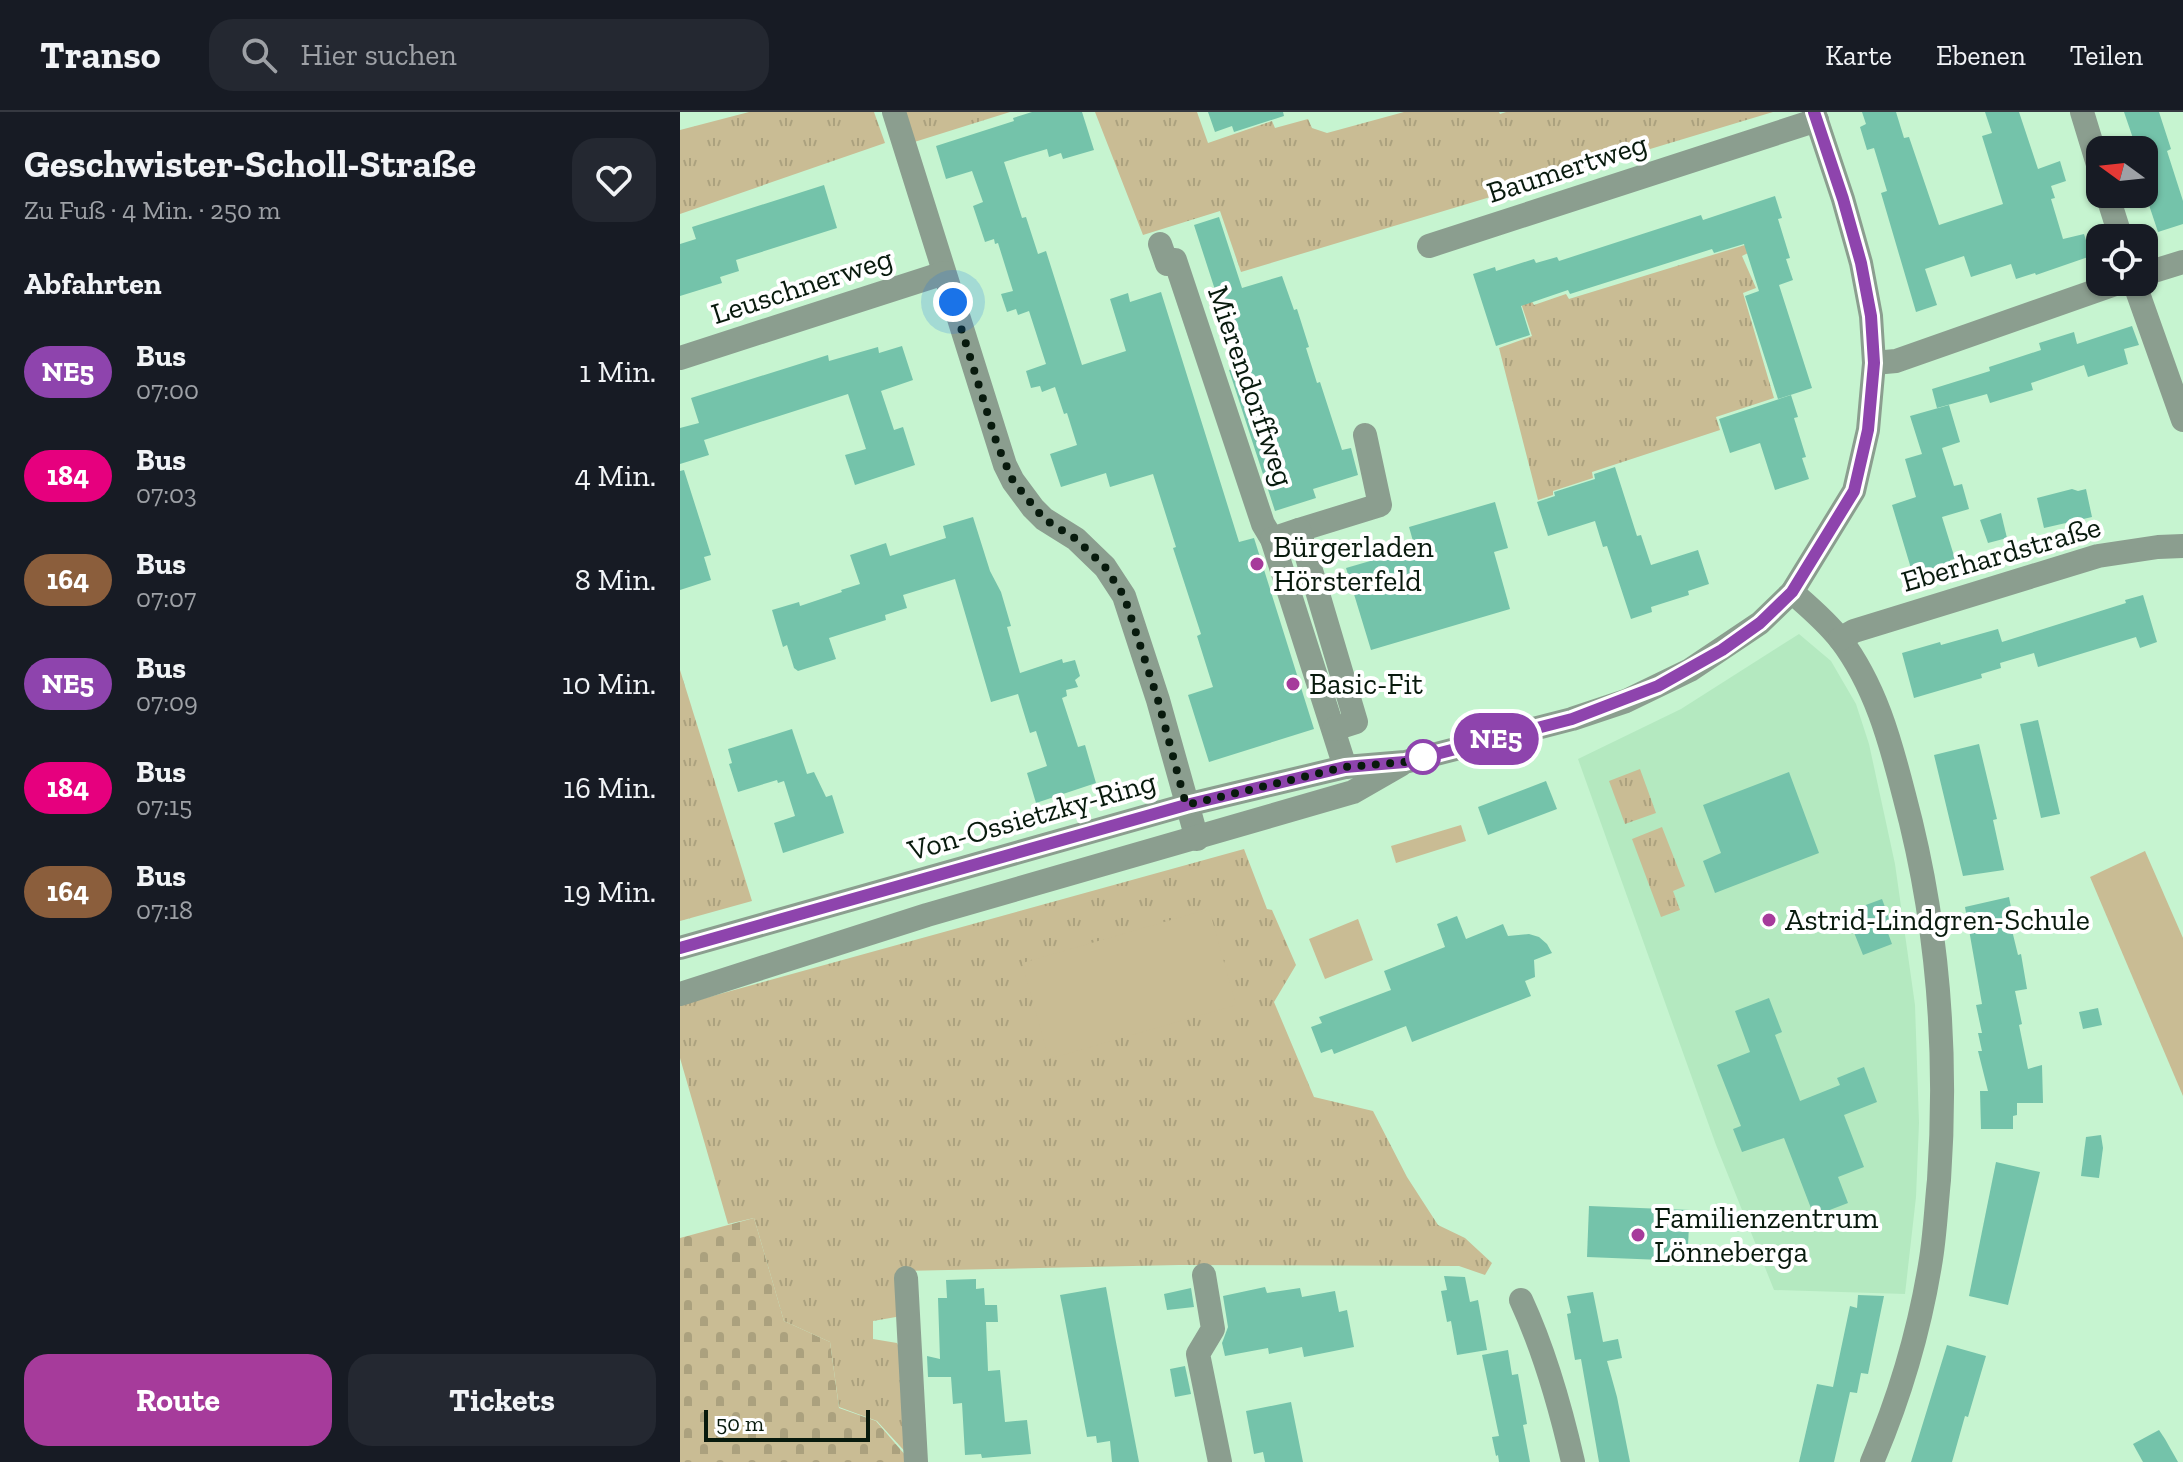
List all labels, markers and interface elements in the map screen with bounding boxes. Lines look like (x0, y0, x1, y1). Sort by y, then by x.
search box (209, 19, 769, 91)
text: Transo (40, 32, 161, 78)
icon: search (237, 33, 281, 77)
text: Hier suchen (301, 37, 457, 73)
text: Karte (1825, 39, 1892, 72)
text: Ebenen (1936, 39, 2026, 72)
text: Teilen (2070, 39, 2143, 72)
street label: Baumertweg (1482, 125, 1652, 211)
north arrow (2086, 136, 2158, 208)
map controls (2086, 136, 2158, 296)
button: heart (572, 138, 656, 222)
text: Geschwister-Scholl-Straße (24, 141, 476, 187)
text: Zu Fuß · 4 Min. · 250 m (24, 194, 280, 226)
button: locate (2086, 224, 2158, 296)
street label: Leuschnerweg (707, 240, 897, 332)
text: Abfahrten (24, 266, 162, 302)
street label: Mierendorffweg (1200, 281, 1302, 491)
your location (933, 282, 973, 322)
text: Bus (136, 338, 186, 374)
text: 1 Min. (579, 354, 656, 390)
text: NE5 (42, 355, 94, 388)
text: 07:00 (136, 374, 199, 406)
text: Bus (136, 442, 186, 478)
text: 4 Min. (575, 458, 656, 494)
text: 184 (47, 459, 89, 492)
text: 07:03 (136, 478, 197, 510)
street label: Eberhardstraße (1897, 508, 2105, 600)
place label: Bürgerladen Hörsterfeld (1273, 529, 1434, 599)
text: Bus (136, 546, 186, 582)
marker: Bürgerladen Hörsterfeld (1248, 555, 1266, 573)
text: 8 Min. (575, 562, 656, 598)
text: 164 (47, 563, 89, 596)
text: 07:07 (136, 582, 196, 614)
text: Bus (136, 650, 186, 686)
text: 10 Min. (562, 666, 656, 702)
place label: Basic-Fit (1309, 666, 1423, 702)
text: NE5 (42, 667, 94, 700)
marker: Basic-Fit (1284, 675, 1302, 693)
text: 07:09 (136, 686, 198, 718)
line badge: NE5 (1450, 713, 1542, 765)
text: NE5 (1470, 722, 1522, 755)
unlabelled marker (1406, 740, 1440, 774)
text: Bus (136, 754, 186, 790)
street label: Von-Ossietzky-Ring (903, 763, 1160, 869)
text: 16 Min. (563, 770, 656, 806)
text: 184 (47, 771, 89, 804)
text: 07:15 (136, 790, 192, 822)
text: Bus (136, 858, 186, 894)
text: 19 Min. (563, 874, 656, 910)
text: 164 (47, 875, 89, 908)
text: 07:18 (136, 894, 193, 926)
place label: Astrid-Lindgren-Schule (1785, 902, 2090, 938)
marker: Astrid-Lindgren-Schule (1760, 911, 1778, 929)
place label: Familienzentrum Lönneberga (1654, 1200, 1879, 1270)
marker: Familienzentrum Lönneberga (1629, 1226, 1647, 1244)
button: Route (24, 1354, 332, 1446)
button: Tickets (348, 1354, 656, 1446)
scale bar (704, 1406, 870, 1442)
text: 50 m (716, 1410, 764, 1437)

